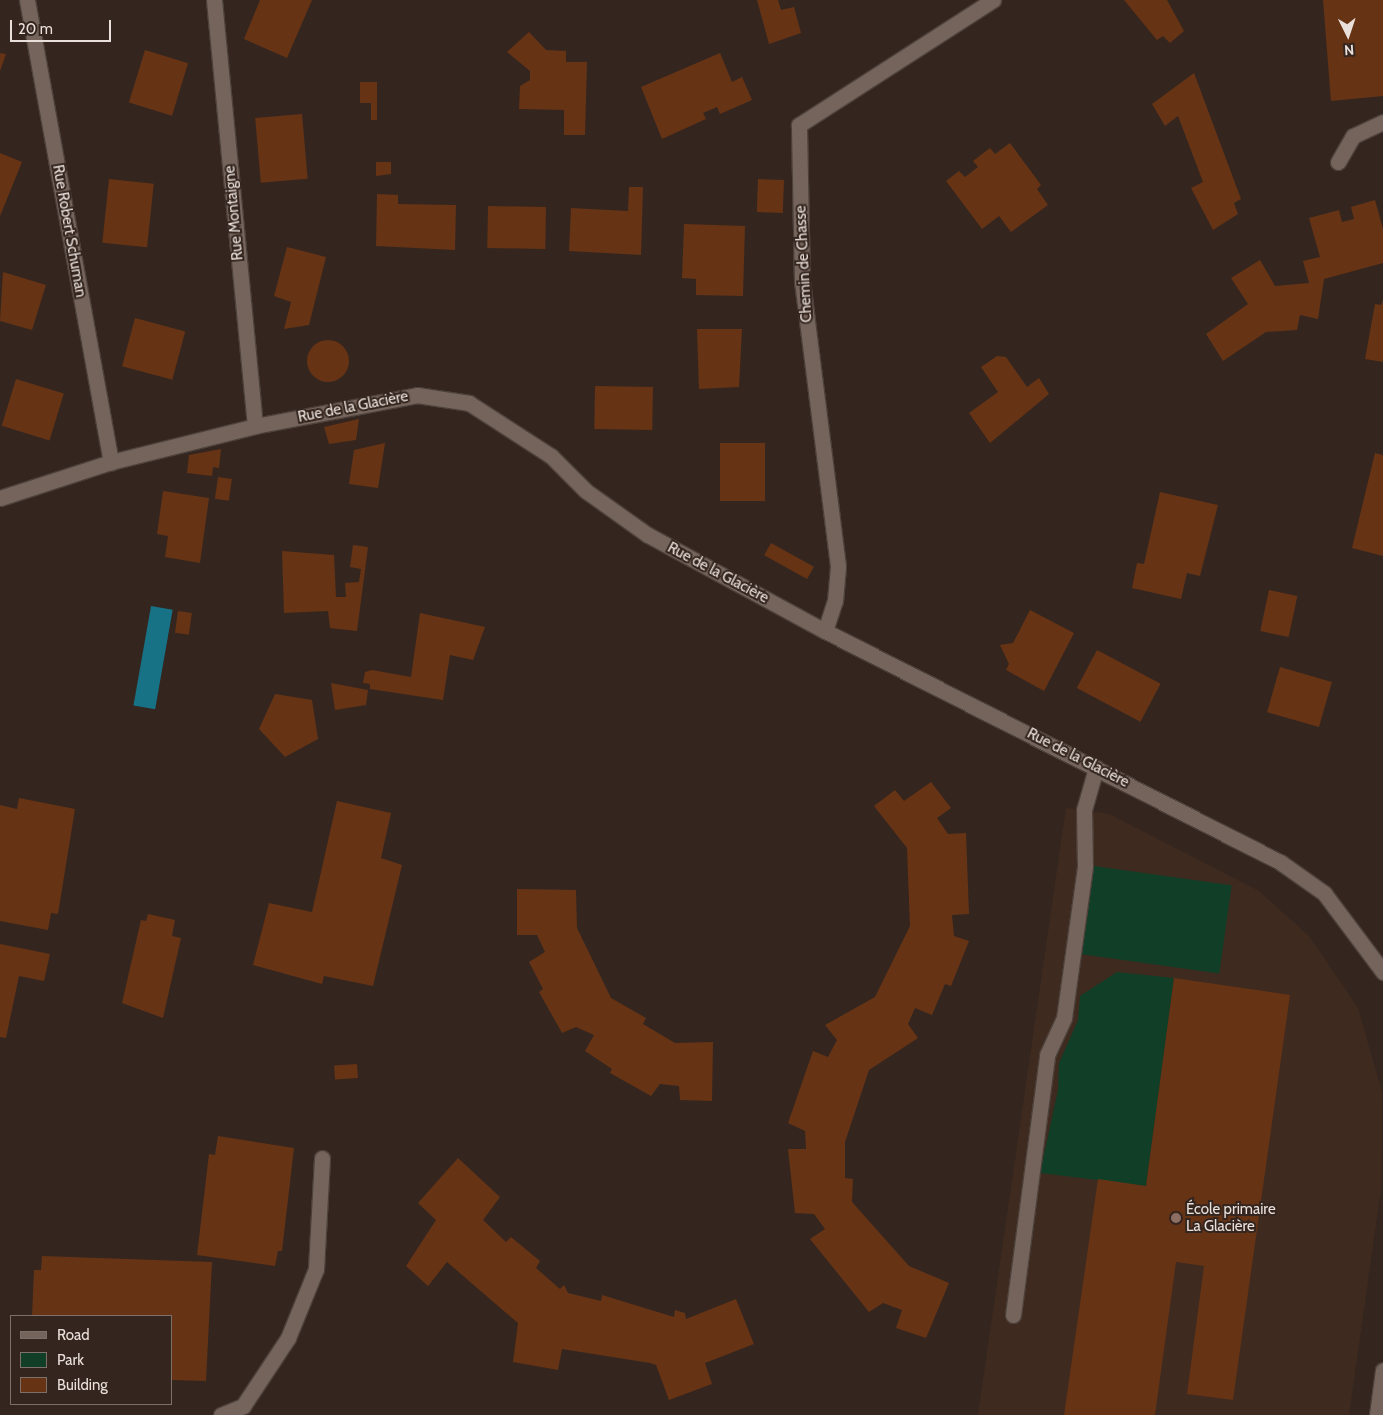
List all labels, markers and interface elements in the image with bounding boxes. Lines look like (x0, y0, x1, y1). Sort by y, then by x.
scale bar (12, 10, 114, 42)
north arrow (1323, 10, 1373, 60)
text: 20 m (18, 20, 53, 38)
text: N (1343, 41, 1355, 59)
street label: Rue Robert Schuman (48, 163, 90, 299)
street label: Rue Montaigne (221, 165, 247, 261)
street label: Chemin de Chasse (792, 205, 816, 323)
street label: Rue de la Glacière (296, 387, 410, 427)
street label: Rue de la Glacière (664, 539, 772, 607)
street label: Rue de la Glacière (1024, 725, 1132, 791)
place label: École primaire La Glacière (1186, 1200, 1276, 1235)
marker: École primaire La Glacière (1170, 1212, 1182, 1224)
legend (10, 1315, 172, 1405)
text: Road (57, 1326, 90, 1344)
text: Park (57, 1351, 84, 1369)
text: Building (57, 1376, 108, 1394)

